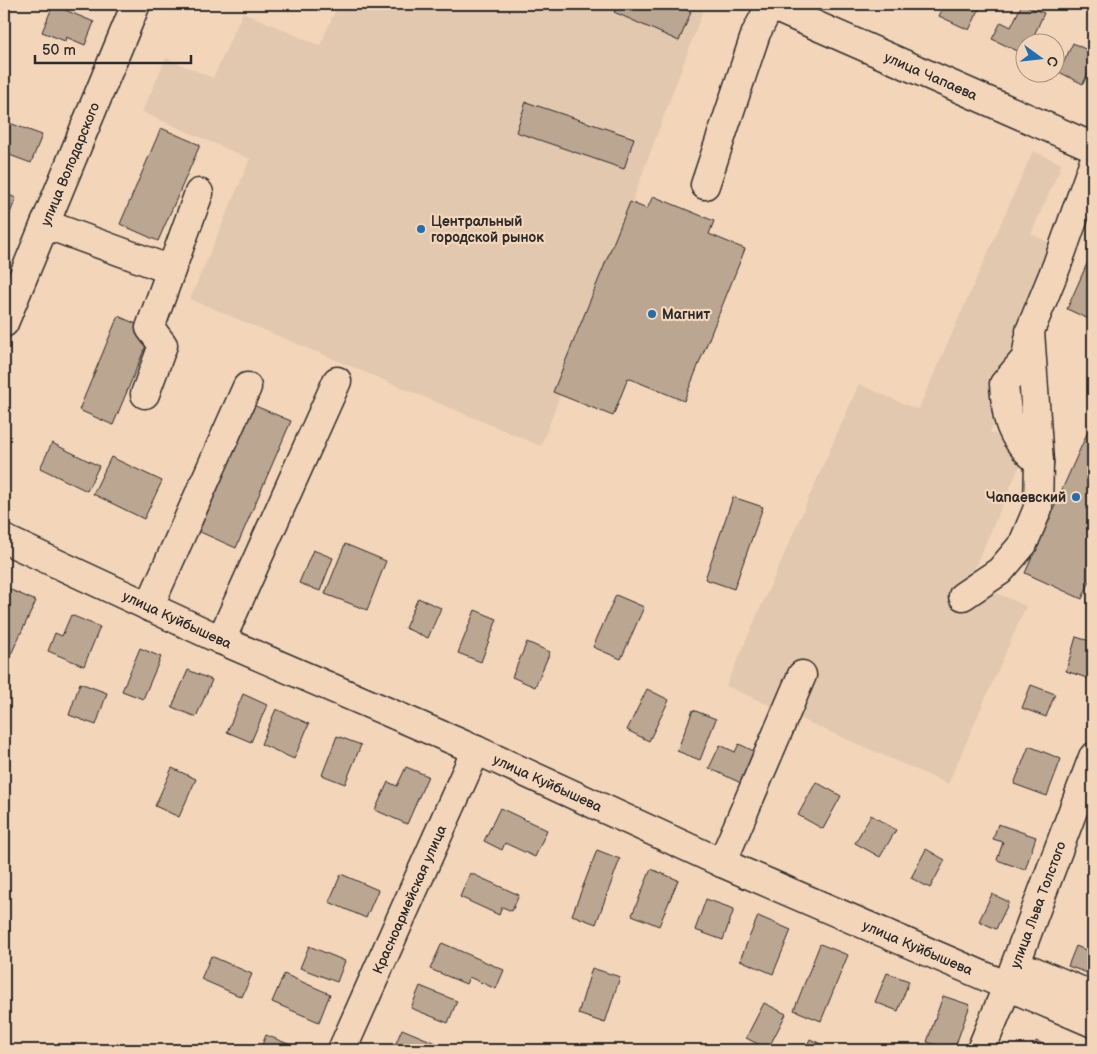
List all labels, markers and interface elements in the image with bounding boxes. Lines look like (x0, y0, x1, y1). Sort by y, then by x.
scale bar (35, 32, 191, 64)
north arrow (1014, 32, 1064, 82)
text: 50 m (42, 41, 76, 60)
street label: улица Чапаева (882, 49, 981, 105)
text: С (1043, 54, 1062, 68)
street label: улица Володарского (37, 100, 103, 229)
place label: Центральный городской рынок (431, 213, 544, 246)
marker: Центральный городской рынок (415, 223, 427, 235)
place label: Магнит (662, 306, 710, 323)
marker: Магнит (646, 308, 658, 320)
place label: Чапаевский (986, 489, 1066, 506)
marker: Чапаевский (1070, 491, 1082, 503)
street label: улица Куйбышева (120, 587, 235, 653)
street label: улица Куйбышева (490, 751, 605, 816)
street label: Красноармейская улица (369, 822, 451, 977)
street label: улица Льва Толстого (1007, 839, 1070, 971)
street label: улица Куйбышева (860, 917, 976, 979)

